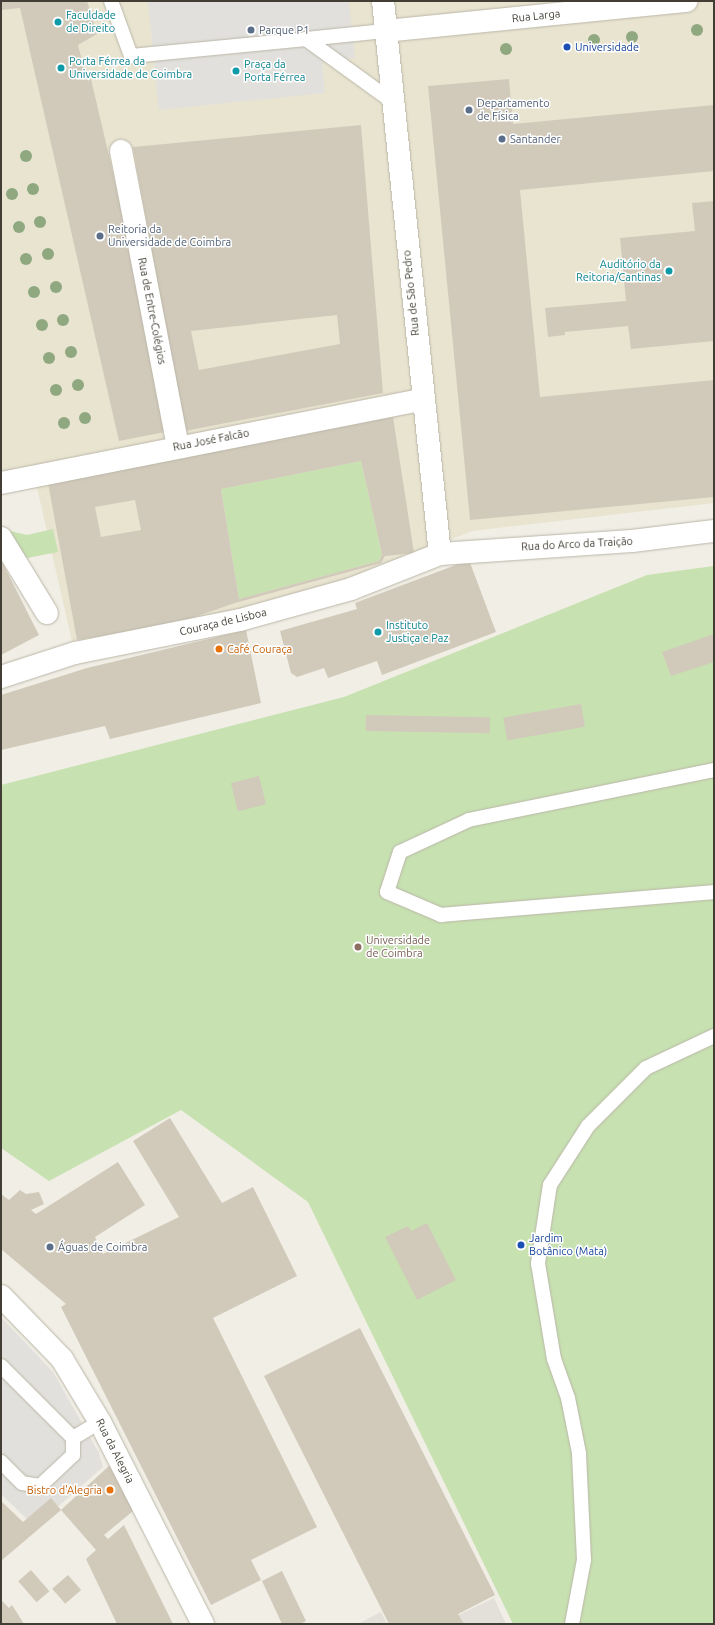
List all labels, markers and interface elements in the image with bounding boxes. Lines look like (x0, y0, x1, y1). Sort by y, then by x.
street label: Rua Larga (511, 7, 561, 25)
place label: Faculdade de Direito (66, 9, 116, 35)
marker: Faculdade de Direito (53, 17, 63, 27)
place label: Parque P1 (259, 23, 309, 37)
marker: Parque P1 (246, 25, 256, 35)
place label: Universidade (575, 40, 639, 54)
marker: Universidade (562, 42, 572, 52)
place label: Porta Férrea da Universidade de Coimbra (69, 55, 192, 81)
place label: Praça da Porta Férrea (244, 58, 305, 84)
marker: Porta Férrea da Universidade de Coimbra (56, 63, 66, 73)
marker: Praça da Porta Férrea (231, 66, 241, 76)
place label: Departamento de Física (477, 97, 550, 123)
marker: Departamento de Física (464, 105, 474, 115)
place label: Santander (510, 132, 561, 146)
marker: Santander (497, 134, 507, 144)
place label: Reitoria da Universidade de Coimbra (108, 223, 231, 249)
marker: Reitoria da Universidade de Coimbra (95, 231, 105, 241)
street label: Rua de São Pedro (400, 249, 422, 337)
street label: Rua de Entre-Colégios (135, 256, 169, 366)
place label: Auditório da Reitoria/Cantinas (576, 258, 661, 284)
marker: Auditório da Reitoria/Cantinas (664, 266, 674, 276)
street label: Rua José Falcão (172, 426, 250, 454)
street label: Rua do Arco da Traição (521, 534, 633, 554)
street label: Couraça de Lisboa (178, 606, 268, 638)
place label: Instituto Justiça e Paz (386, 619, 449, 645)
marker: Instituto Justiça e Paz (373, 627, 383, 637)
place label: Café Couraça (227, 642, 292, 656)
marker: Café Couraça (214, 644, 224, 654)
place label: Universidade de Coimbra (366, 934, 430, 960)
marker: Universidade de Coimbra (353, 942, 363, 952)
place label: Jardim Botânico (Mata) (529, 1232, 607, 1258)
place label: Águas de Coimbra (58, 1240, 147, 1254)
marker: Jardim Botânico (Mata) (516, 1240, 526, 1250)
marker: Águas de Coimbra (45, 1242, 55, 1252)
street label: Rua da Alegria (93, 1416, 137, 1486)
place label: Bistro d'Alegria (27, 1483, 102, 1497)
marker: Bistro d'Alegria (105, 1485, 115, 1495)

